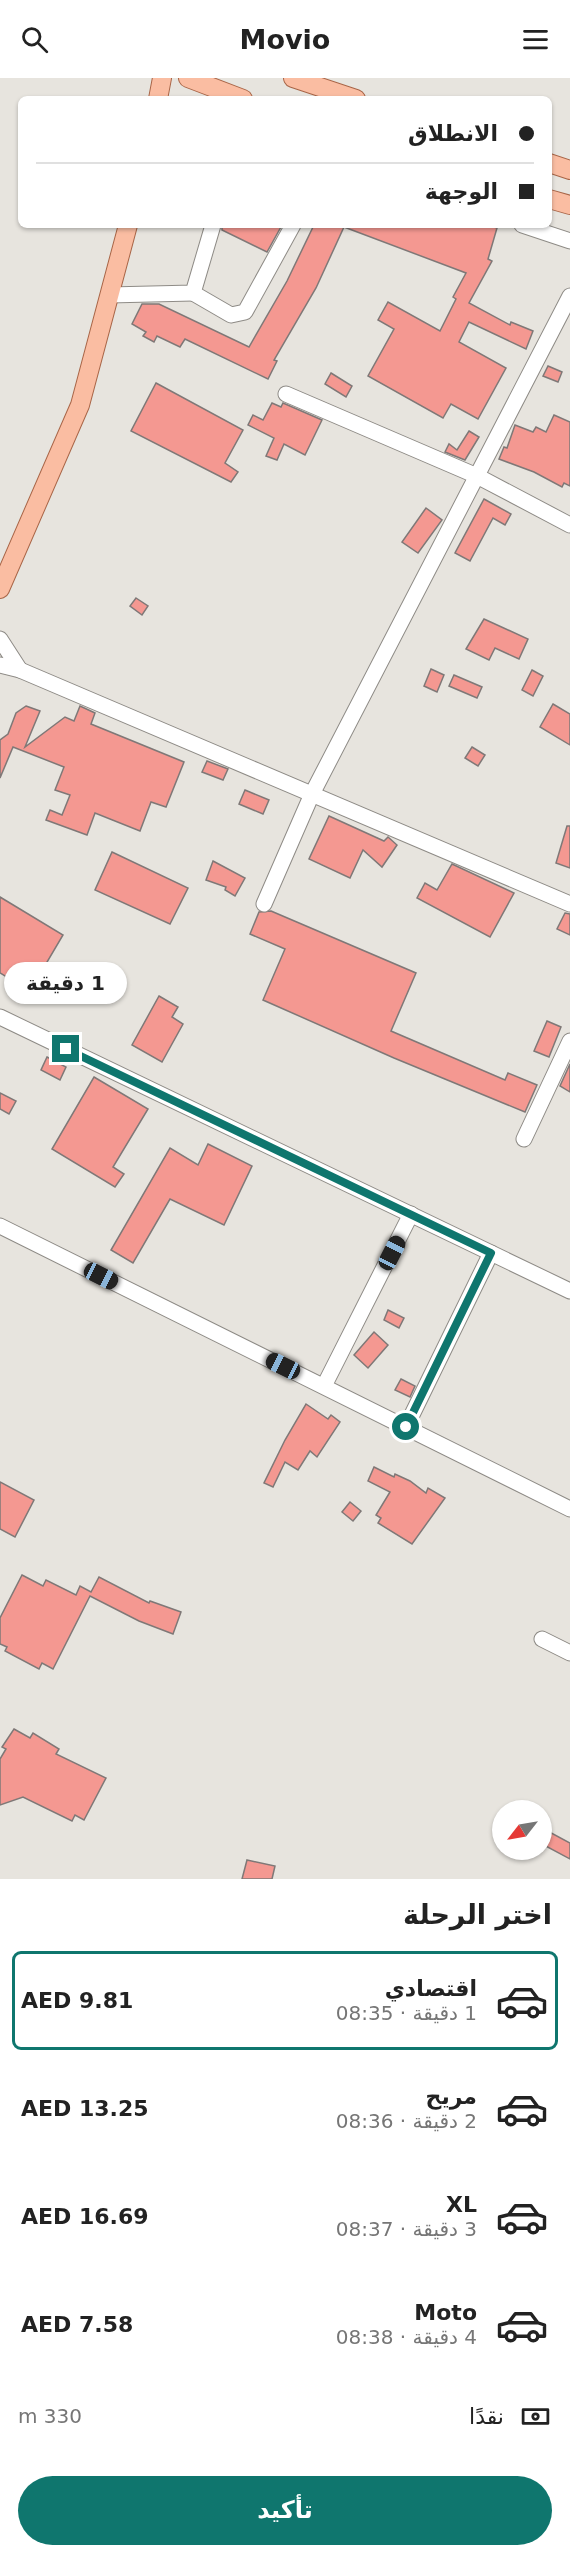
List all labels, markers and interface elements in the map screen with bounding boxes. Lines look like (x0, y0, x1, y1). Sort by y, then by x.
icon: search (18, 23, 51, 56)
icon: menu (519, 23, 552, 56)
text: Movio (240, 24, 330, 55)
text: الانطلاق (408, 121, 498, 146)
text: الوجهة (425, 179, 498, 204)
callout: 1 دقيقة (4, 962, 128, 1004)
text: 1 دقيقة (26, 971, 105, 995)
route end (52, 1035, 79, 1062)
car (376, 1233, 408, 1273)
car (81, 1260, 121, 1292)
car (263, 1350, 303, 1382)
route start (392, 1413, 419, 1440)
north arrow (492, 1800, 552, 1860)
map controls (492, 1800, 552, 1860)
text: اختر الرحلة (403, 1899, 552, 1930)
icon: car (495, 1974, 549, 2028)
text: اقتصادي (385, 1976, 477, 2001)
text: AED 9.81 (21, 1988, 133, 2013)
text: 1 دقيقة · 08:35 (336, 2001, 477, 2025)
icon: car (495, 2082, 549, 2136)
text: مريح (426, 2084, 477, 2109)
text: AED 13.25 (21, 2096, 149, 2121)
text: 2 دقيقة · 08:36 (336, 2109, 477, 2133)
icon: car (495, 2190, 549, 2244)
text: XL (446, 2192, 477, 2217)
text: AED 16.69 (21, 2204, 149, 2229)
text: 3 دقيقة · 08:37 (336, 2217, 477, 2241)
icon: car (495, 2298, 549, 2352)
text: Moto (414, 2300, 477, 2325)
text: AED 7.58 (21, 2312, 133, 2337)
text: 4 دقيقة · 08:38 (336, 2325, 477, 2349)
icon: cash (519, 2400, 552, 2433)
text: 330 m (18, 2404, 82, 2428)
text: نقدًا (469, 2404, 504, 2429)
button: تأكيد (18, 2476, 552, 2545)

